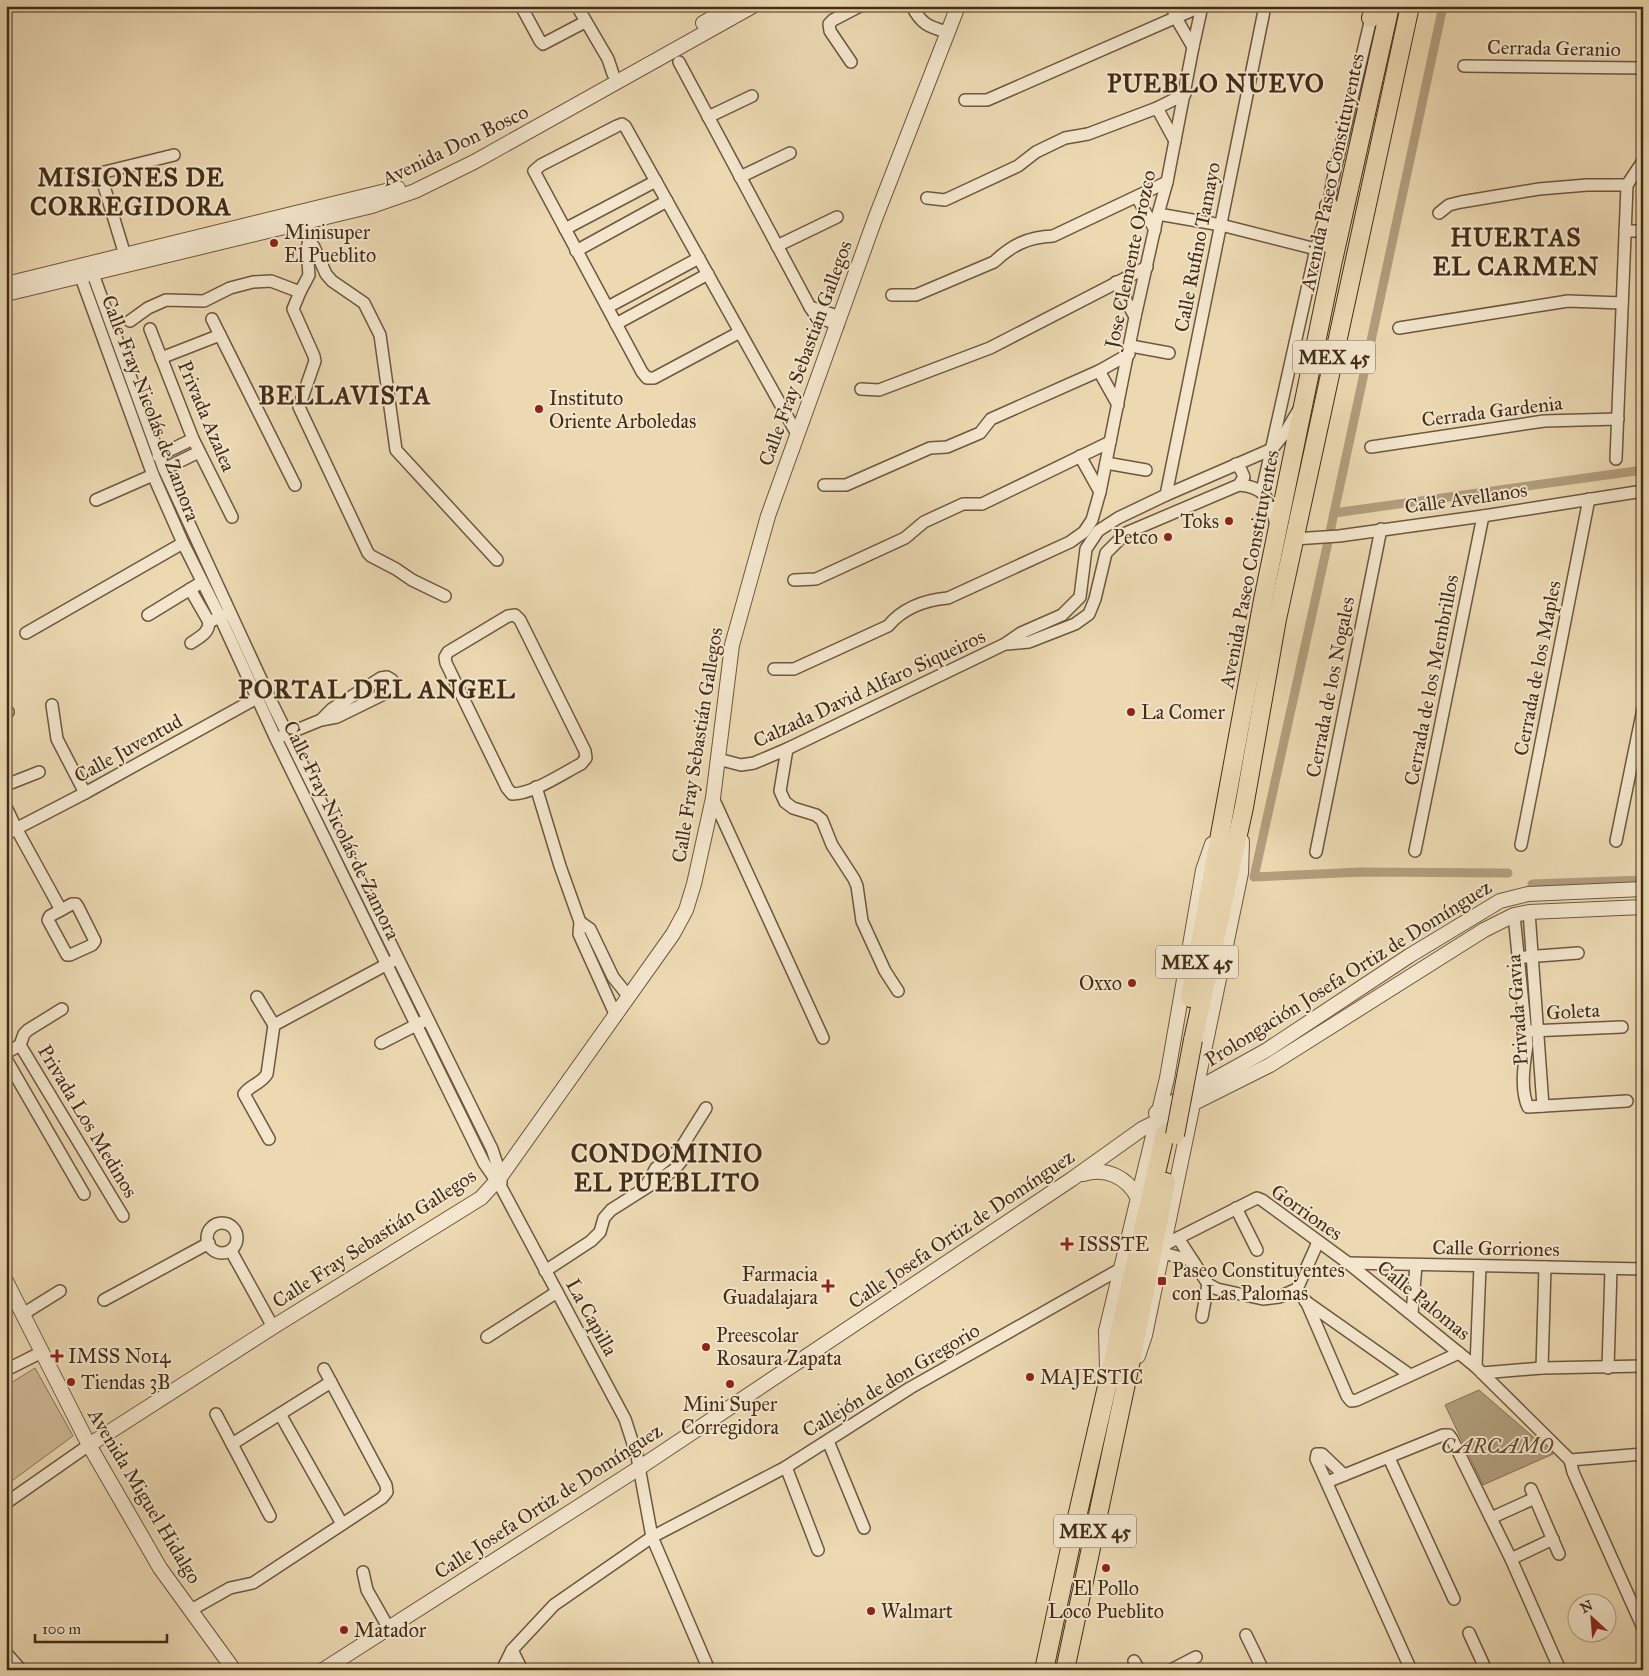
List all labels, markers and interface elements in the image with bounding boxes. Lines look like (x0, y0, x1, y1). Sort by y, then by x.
street label: Cerrada Geranio (1487, 35, 1621, 61)
street label: Avenida Paseo Constituyentes (1295, 51, 1369, 294)
district label: PUEBLO NUEVO (1107, 68, 1325, 99)
street label: Avenida Don Bosco (377, 99, 532, 191)
street label: Calle Rufino Tamayo (1169, 160, 1225, 334)
district label: MISIONES DE CORREGIDORA (30, 162, 232, 222)
street label: Jose Clemente Orozco (1099, 168, 1162, 352)
place label: Minisuper El Pueblito (284, 220, 376, 267)
district label: HUERTAS EL CARMEN (1432, 222, 1600, 282)
marker: Minisuper El Pueblito (268, 237, 280, 249)
street label: Calle Fray Sebastián Gallegos (753, 237, 858, 469)
street label: Calle Fray Nicolás de Zamora (97, 292, 205, 525)
road number: MEX 45 (1293, 341, 1375, 374)
street label: Privada Azalea (173, 357, 241, 476)
district label: BELLAVISTA (259, 380, 431, 411)
place label: Instituto Oriente Arboledas (549, 386, 696, 433)
street label: Cerrada Gardenia (1420, 390, 1564, 432)
marker: Instituto Oriente Arboledas (533, 403, 545, 415)
street label: Avenida Paseo Constituyentes (1214, 448, 1284, 691)
street label: Calle Avellanos (1403, 478, 1529, 518)
place label: Toks (1180, 509, 1219, 533)
marker: Toks (1223, 515, 1235, 527)
place label: Petco (1113, 525, 1158, 549)
marker: Petco (1162, 531, 1174, 543)
street label: Cerrada de los Membrillos (1399, 572, 1463, 788)
street label: Cerrada de los Maples (1508, 578, 1566, 758)
street label: Cerrada de los Nogales (1301, 595, 1360, 780)
street label: Calzada David Alfaro Siqueiros (749, 624, 989, 753)
street label: Calle Fray Sebastián Gallegos (667, 626, 728, 865)
district label: PORTAL DEL ANGEL (238, 674, 516, 705)
place label: La Comer (1141, 700, 1225, 724)
marker: La Comer (1125, 706, 1137, 718)
street label: Calle Juventud (70, 708, 187, 788)
street label: Calle Fray Nicolás de Zamora (279, 717, 406, 944)
street label: Prolongación Josefa Ortiz de Domínguez (1200, 874, 1496, 1072)
road number: MEX 45 (1156, 946, 1238, 979)
street label: Privada Gavia (1501, 953, 1533, 1066)
place label: Oxxo (1079, 971, 1122, 995)
marker: Oxxo (1126, 977, 1138, 989)
street label: Goleta (1545, 998, 1601, 1024)
street label: Privada Los Medinos (33, 1040, 143, 1202)
district label: CONDOMINIO EL PUEBLITO (571, 1138, 763, 1198)
street label: Calle Josefa Ortiz de Domínguez (844, 1144, 1079, 1314)
street label: Calle Fray Sebastián Gallegos (268, 1163, 481, 1314)
street label: Gorriones (1267, 1179, 1347, 1245)
place label: ISSSTE (1078, 1232, 1149, 1256)
street label: Calle Gorriones (1432, 1235, 1560, 1261)
marker: ISSSTE (1060, 1237, 1074, 1251)
street label: Calle Palomas (1373, 1255, 1475, 1345)
place label: Paseo Constituyentes con Las Palomas (1172, 1258, 1345, 1305)
place label: Farmacia Guadalajara (723, 1262, 819, 1309)
street label: La Capilla (561, 1274, 623, 1360)
marker: Paseo Constituyentes con Las Palomas (1156, 1275, 1168, 1287)
marker: Farmacia Guadalajara (822, 1280, 834, 1292)
street label: Callejón de don Gregorio (798, 1318, 984, 1443)
place label: Preescolar Rosaura Zapata (716, 1323, 842, 1370)
marker: Preescolar Rosaura Zapata (700, 1341, 712, 1353)
place label: IMSS No14 (68, 1344, 171, 1368)
marker: IMSS No14 (50, 1349, 64, 1363)
place label: MAJESTIC (1040, 1365, 1143, 1390)
place label: Tiendas 3B (81, 1370, 171, 1394)
marker: MAJESTIC (1024, 1371, 1036, 1383)
marker: Tiendas 3B (65, 1376, 77, 1388)
marker: Mini Super Corregidora (724, 1378, 736, 1390)
place label: Mini Super Corregidora (681, 1392, 779, 1440)
street label: Avenida Miguel Hidalgo (82, 1403, 207, 1588)
street label: Calle Josefa Ortiz de Domínguez (430, 1418, 667, 1585)
water label: CARCAMO (1441, 1433, 1554, 1459)
road number: MEX 45 (1054, 1514, 1136, 1548)
marker: El Pollo Loco Pueblito (1100, 1562, 1112, 1574)
place label: El Pollo Loco Pueblito (1048, 1576, 1164, 1623)
north arrow (1566, 1594, 1616, 1644)
text: N (1577, 1596, 1596, 1617)
place label: Walmart (881, 1599, 953, 1623)
marker: Walmart (865, 1605, 877, 1617)
scale bar (35, 1611, 168, 1643)
place label: Matador (354, 1618, 427, 1642)
text: 100 m (42, 1620, 82, 1638)
marker: Matador (338, 1624, 350, 1636)

